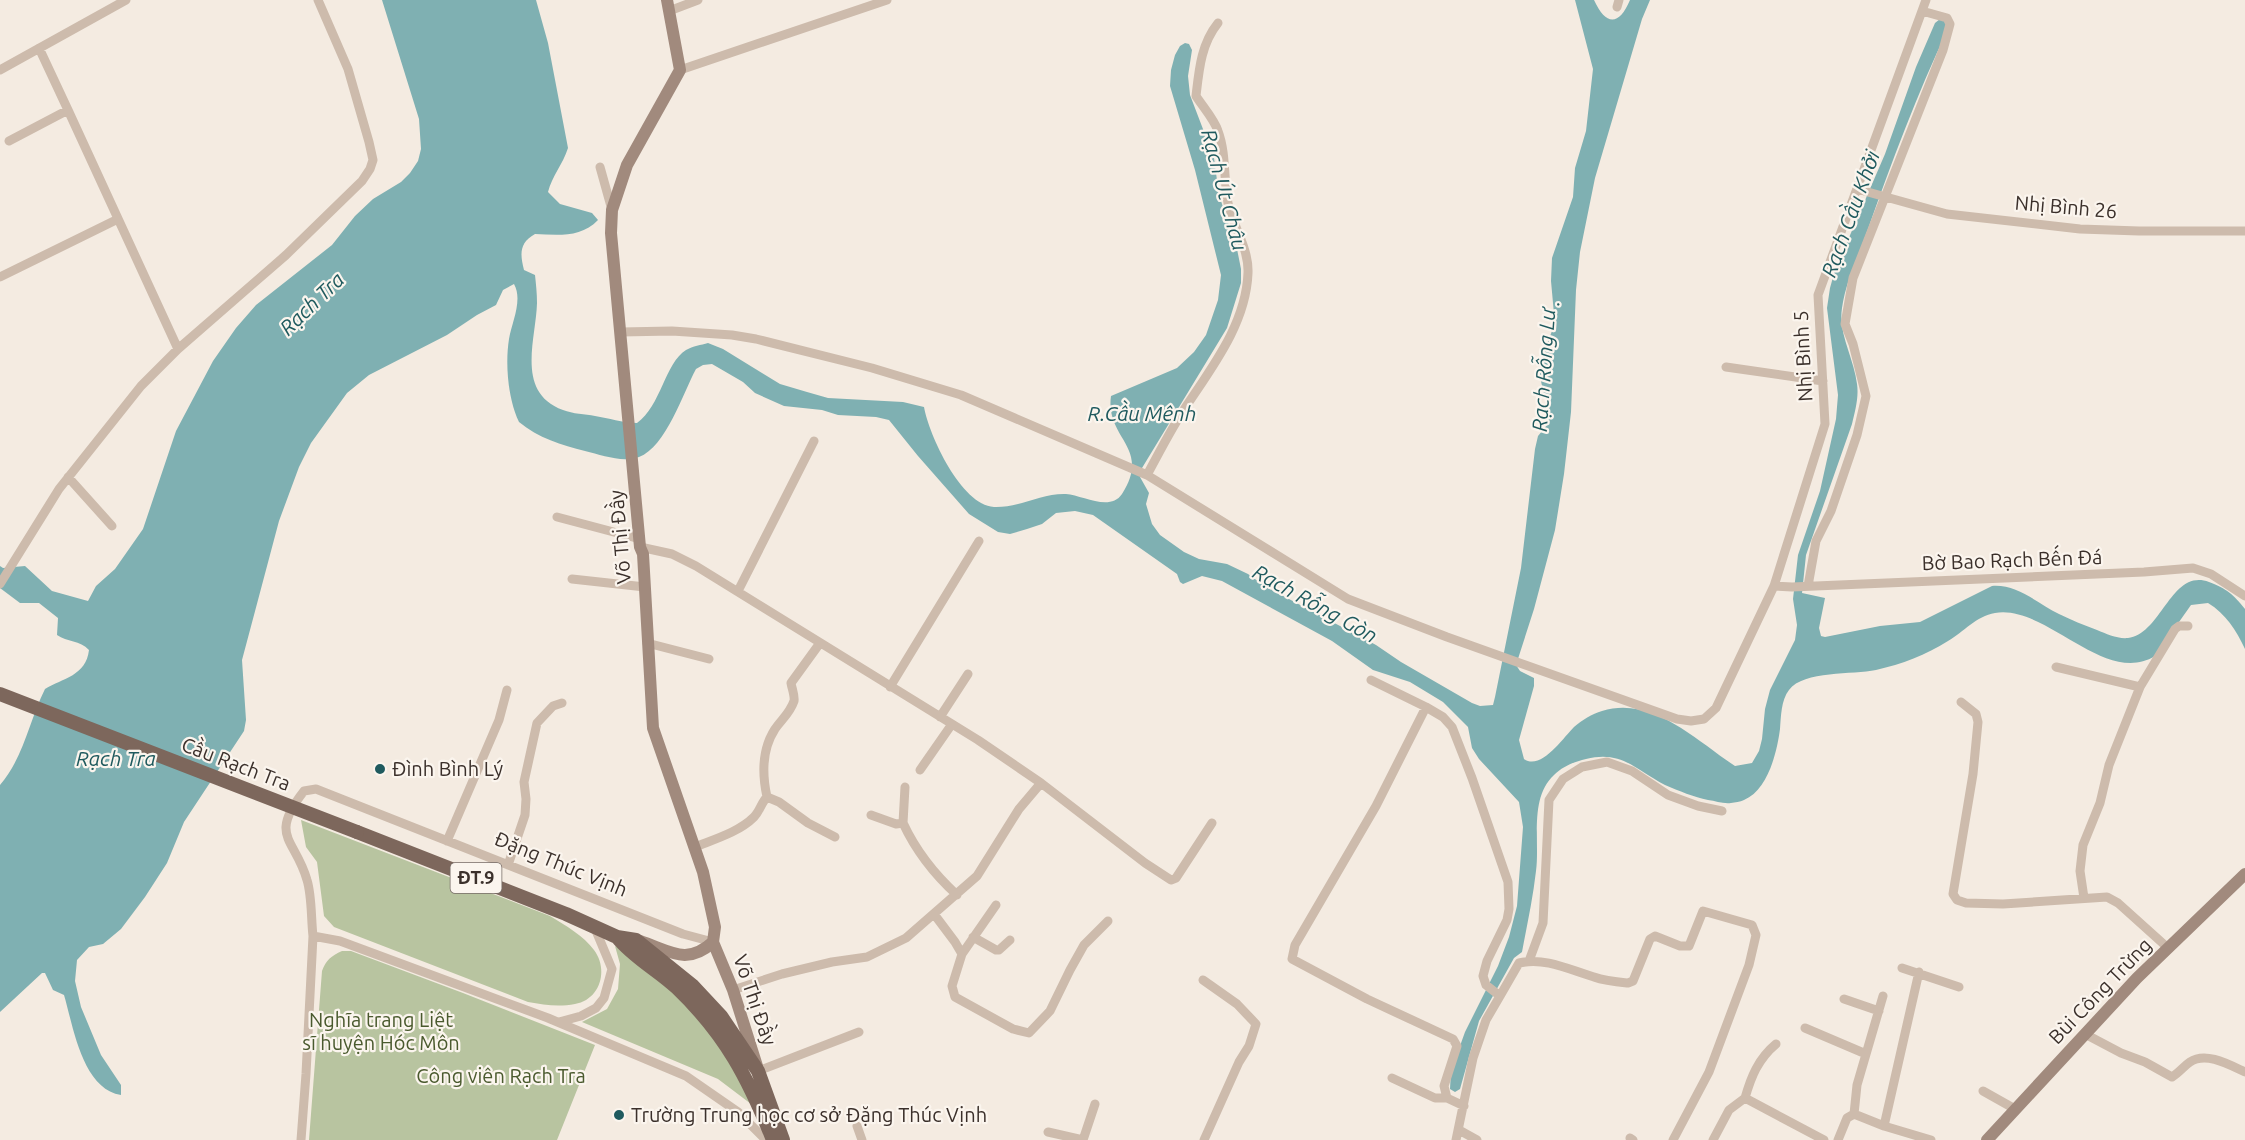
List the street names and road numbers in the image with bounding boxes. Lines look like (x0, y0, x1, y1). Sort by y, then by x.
street label: Nhị Bình 26 (2014, 191, 2118, 222)
street label: Nhị Bình 5 (1789, 310, 1816, 402)
street label: Võ Thị Đầy (601, 489, 635, 585)
street label: Bờ Bao Rạch Bến Đá (1921, 542, 2103, 574)
street label: Cầu Rạch Tra (178, 729, 295, 795)
street label: Đặng Thúc Vịnh (491, 826, 631, 901)
road number: ĐT.9 (450, 863, 502, 893)
street label: Bùi Công Trừng (2044, 933, 2156, 1048)
street label: Võ Thị Đầy (729, 950, 785, 1049)

